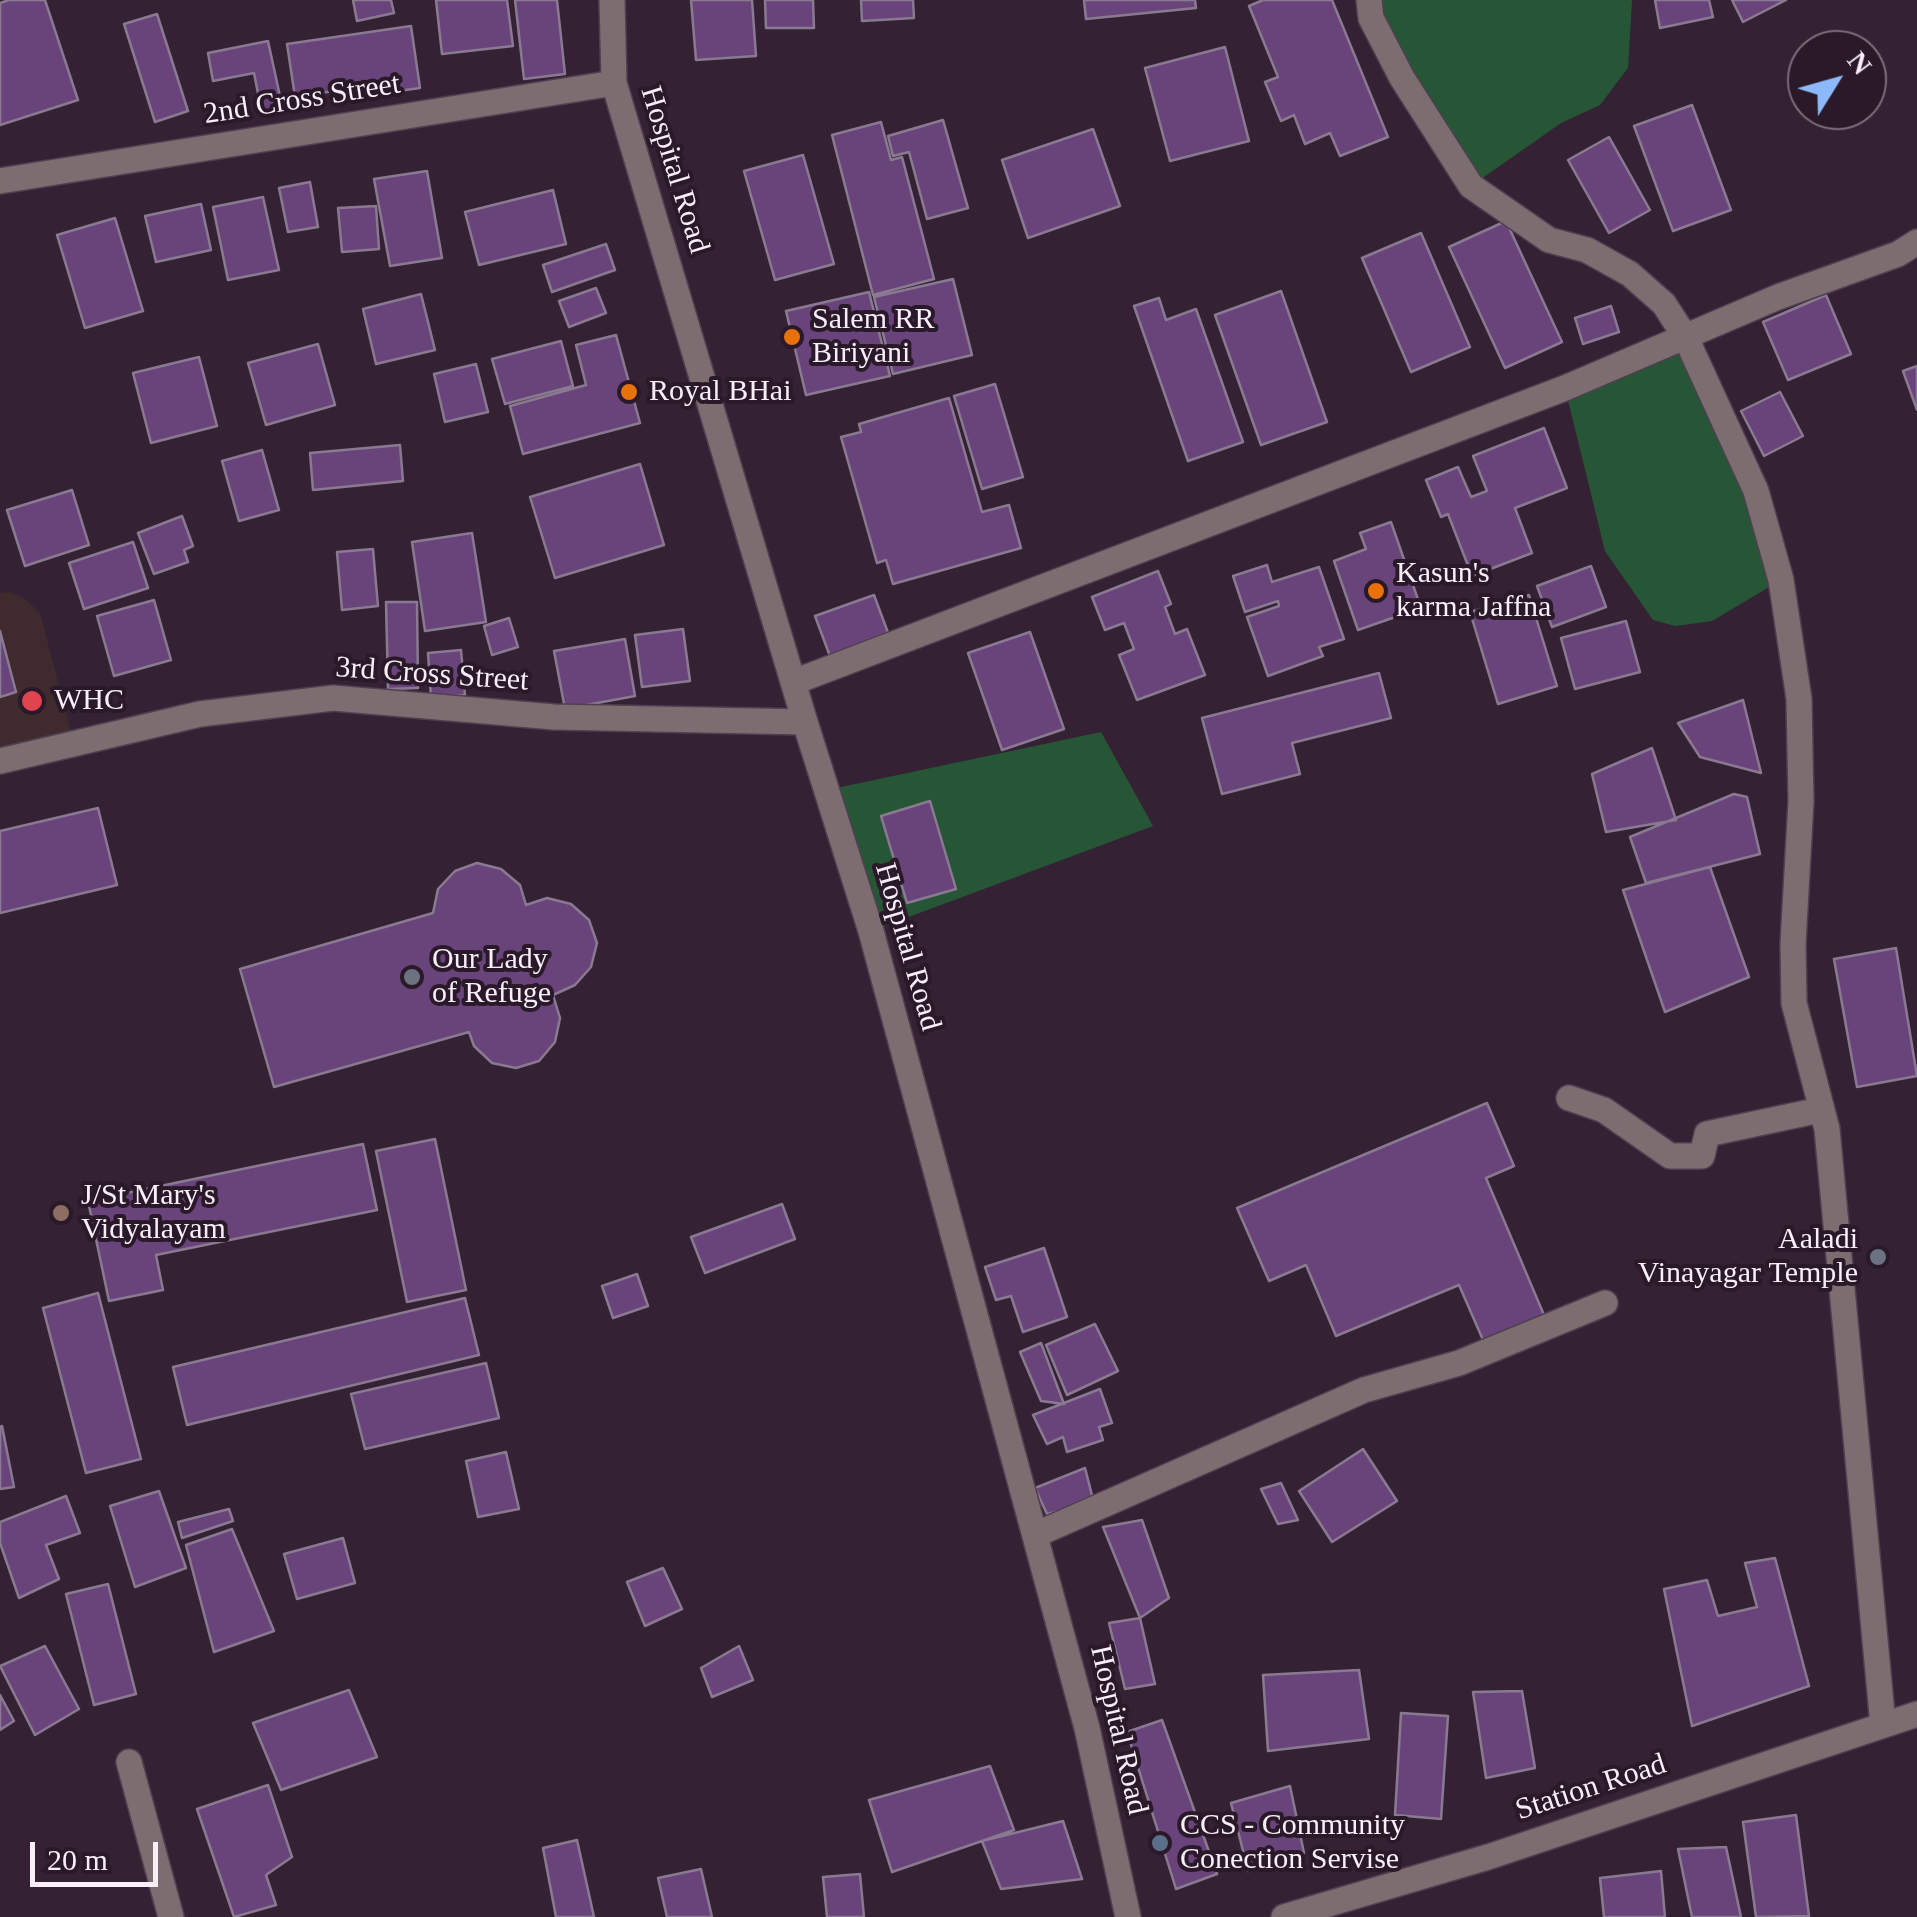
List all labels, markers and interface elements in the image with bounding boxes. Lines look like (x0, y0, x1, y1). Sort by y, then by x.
north arrow (1787, 30, 1887, 130)
text: N (1841, 45, 1878, 80)
street label: 2nd Cross Street (201, 67, 403, 133)
street label: Hospital Road (632, 82, 716, 258)
place label: Salem RR Biriyani (812, 302, 935, 372)
marker: Salem RR Biriyani (781, 326, 803, 348)
place label: Royal BHai (649, 374, 791, 410)
marker: Royal BHai (618, 381, 640, 403)
place label: Kasun's karma Jaffna (1396, 556, 1551, 626)
marker: Kasun's karma Jaffna (1365, 580, 1387, 602)
street label: 3rd Cross Street (334, 650, 530, 700)
place label: WHC (54, 683, 124, 719)
marker: WHC (19, 688, 45, 714)
street label: Hospital Road (866, 859, 948, 1035)
place label: Our Lady of Refuge (432, 942, 551, 1012)
marker: Our Lady of Refuge (401, 966, 423, 988)
place label: J/St Mary's Vidyalayam (81, 1178, 226, 1248)
marker: J/St Mary's Vidyalayam (50, 1202, 72, 1224)
place label: Aaladi Vinayagar Temple (1638, 1222, 1858, 1292)
marker: Aaladi Vinayagar Temple (1867, 1246, 1889, 1268)
street label: Hospital Road (1081, 1642, 1155, 1818)
street label: Station Road (1511, 1747, 1671, 1829)
place label: CCS - Community Conection Servise (1180, 1808, 1405, 1878)
scale bar (35, 1822, 162, 1884)
marker: CCS - Community Conection Servise (1149, 1832, 1171, 1854)
text: 20 m (47, 1843, 108, 1876)

